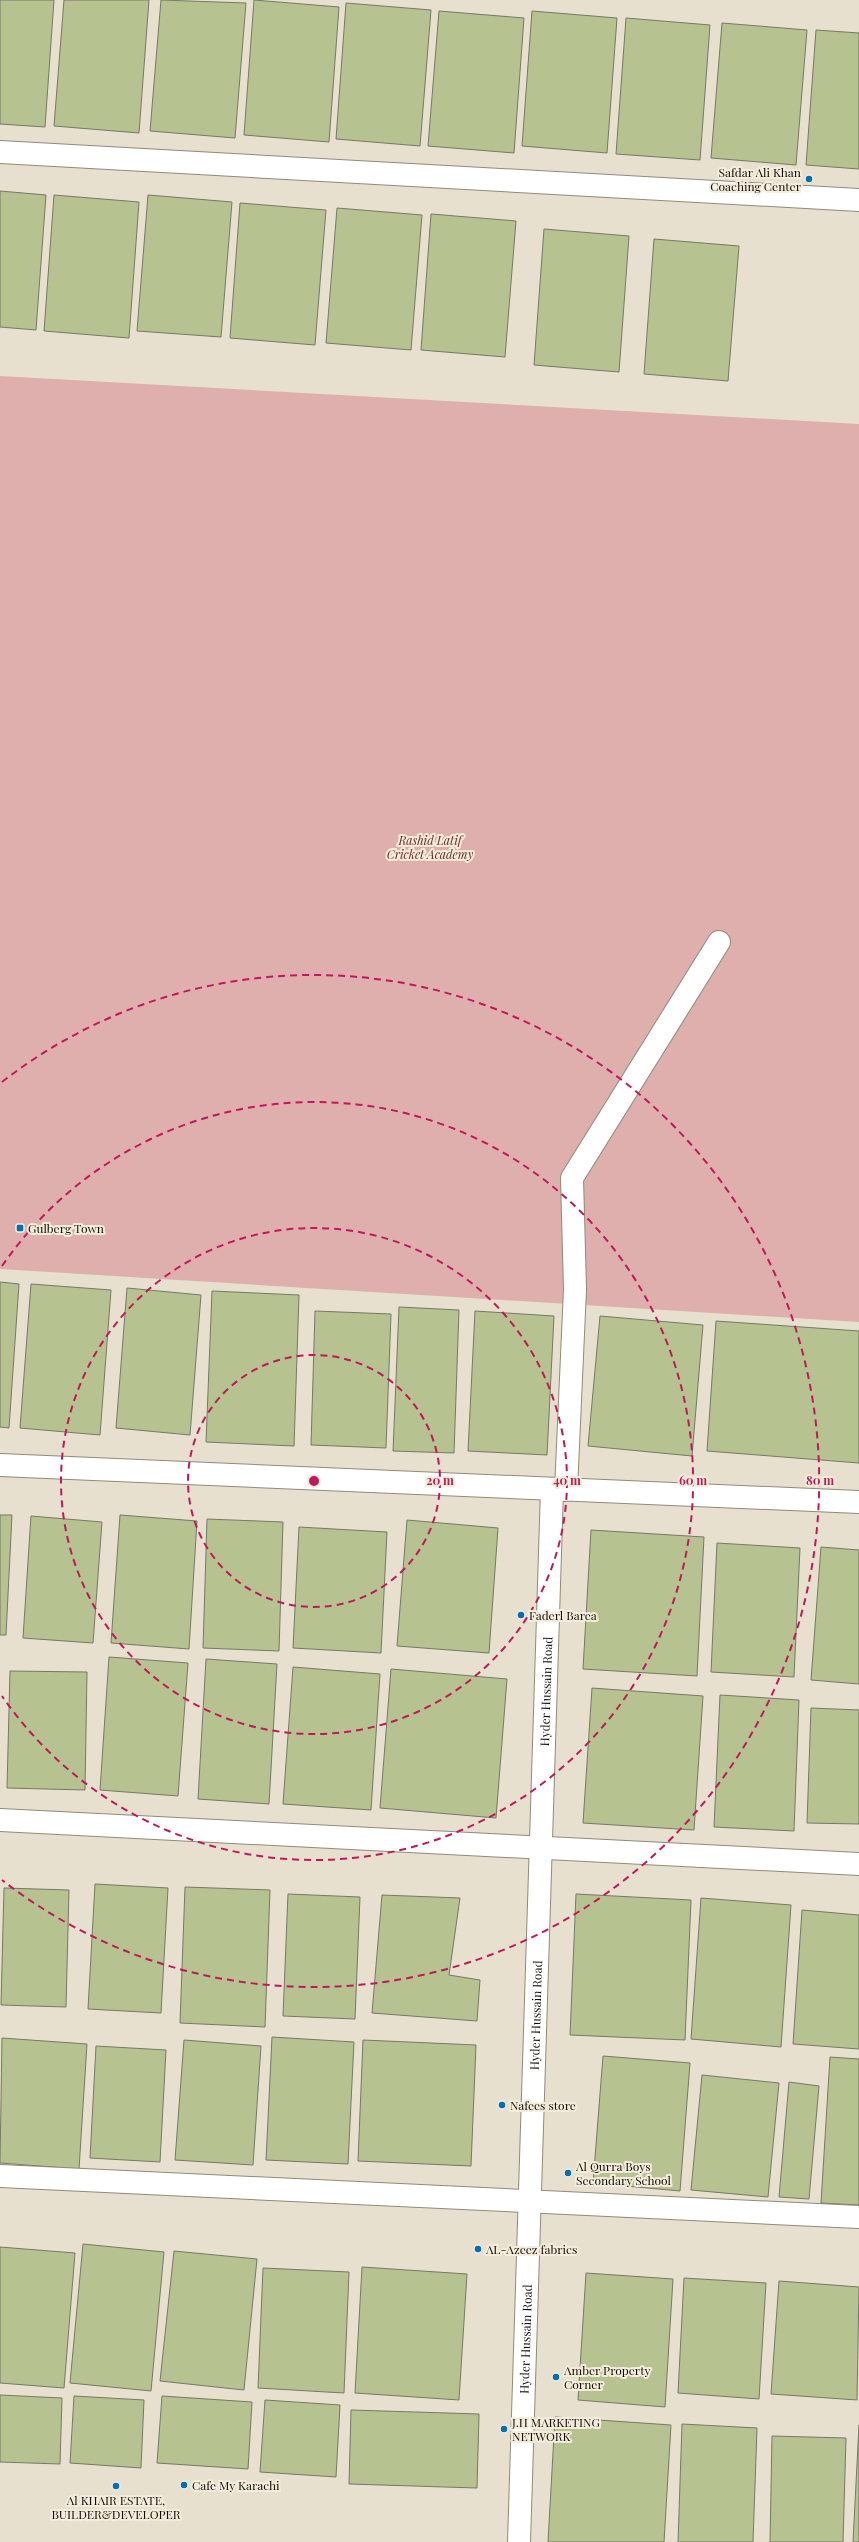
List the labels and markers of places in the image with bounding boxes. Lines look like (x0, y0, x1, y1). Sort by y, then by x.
place label: Safdar Ali Khan Coaching Center (710, 164, 802, 194)
marker: Safdar Ali Khan Coaching Center (804, 174, 814, 184)
place label: Gulberg Town (28, 1220, 104, 1236)
marker: Gulberg Town (15, 1223, 25, 1233)
centre of rings (307, 1474, 321, 1488)
place label: Faderl Barea (529, 1607, 597, 1623)
marker: Faderl Barea (516, 1610, 526, 1620)
place label: Nafees store (510, 2097, 576, 2113)
marker: Nafees store (497, 2100, 507, 2110)
place label: Al Qurra Boys Secondary School (575, 2158, 672, 2188)
marker: Al Qurra Boys Secondary School (563, 2168, 573, 2178)
place label: AL-Azeez fabrics (485, 2241, 577, 2257)
marker: AL-Azeez fabrics (473, 2244, 483, 2254)
place label: Amber Property Corner (563, 2362, 651, 2392)
marker: Amber Property Corner (551, 2372, 561, 2382)
place label: J.H MARKETING NETWORK (511, 2414, 600, 2444)
marker: J.H MARKETING NETWORK (499, 2424, 509, 2434)
place label: Cafe My Karachi (192, 2477, 280, 2493)
marker: Cafe My Karachi (179, 2480, 189, 2490)
marker: Al KHAIR ESTATE, BUILDER&DEVELOPER (111, 2481, 121, 2491)
place label: Al KHAIR ESTATE, BUILDER&DEVELOPER (51, 2492, 181, 2522)

